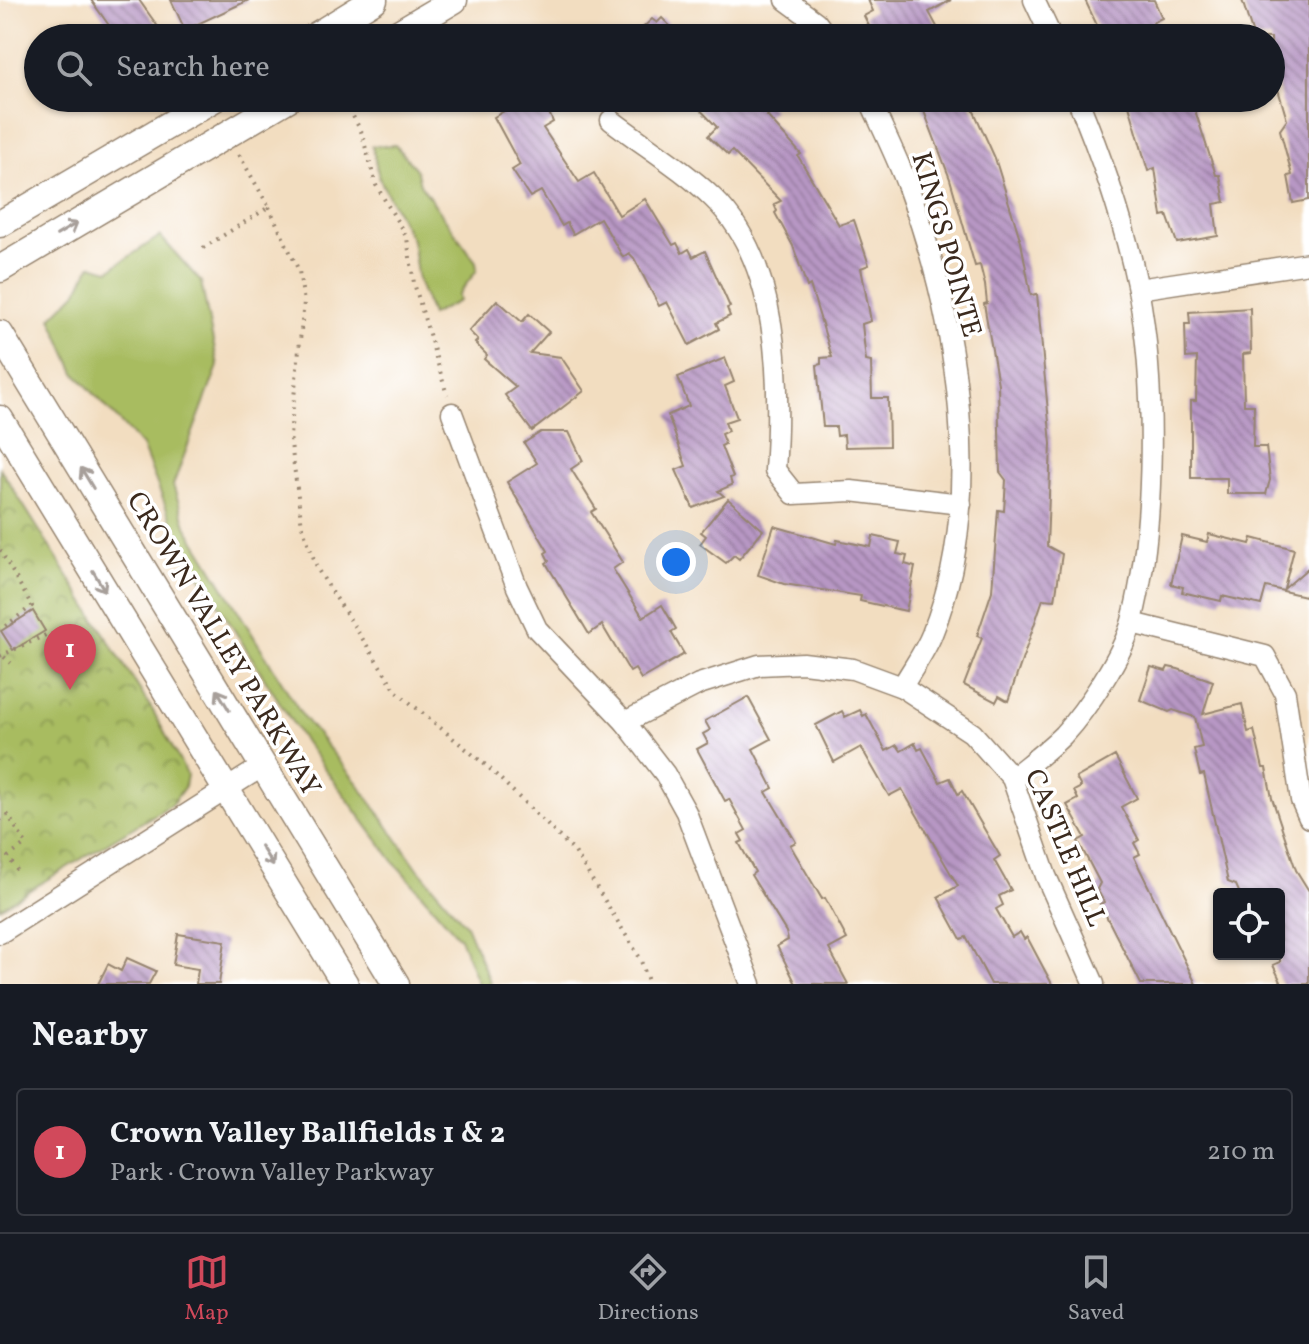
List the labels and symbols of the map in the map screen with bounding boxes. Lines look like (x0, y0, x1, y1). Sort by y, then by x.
street label: KINGS POINTE (901, 147, 991, 342)
one-way arrow (55, 221, 78, 237)
one-way arrow (79, 467, 95, 490)
street label: CROWN VALLEY PARKWAY (116, 484, 330, 804)
your location (656, 542, 696, 582)
one-way arrow (91, 569, 107, 592)
pin: 1 (44, 624, 96, 690)
one-way arrow (214, 689, 230, 712)
street label: CASTLE HILL (1014, 763, 1116, 933)
one-way arrow (259, 844, 275, 867)

